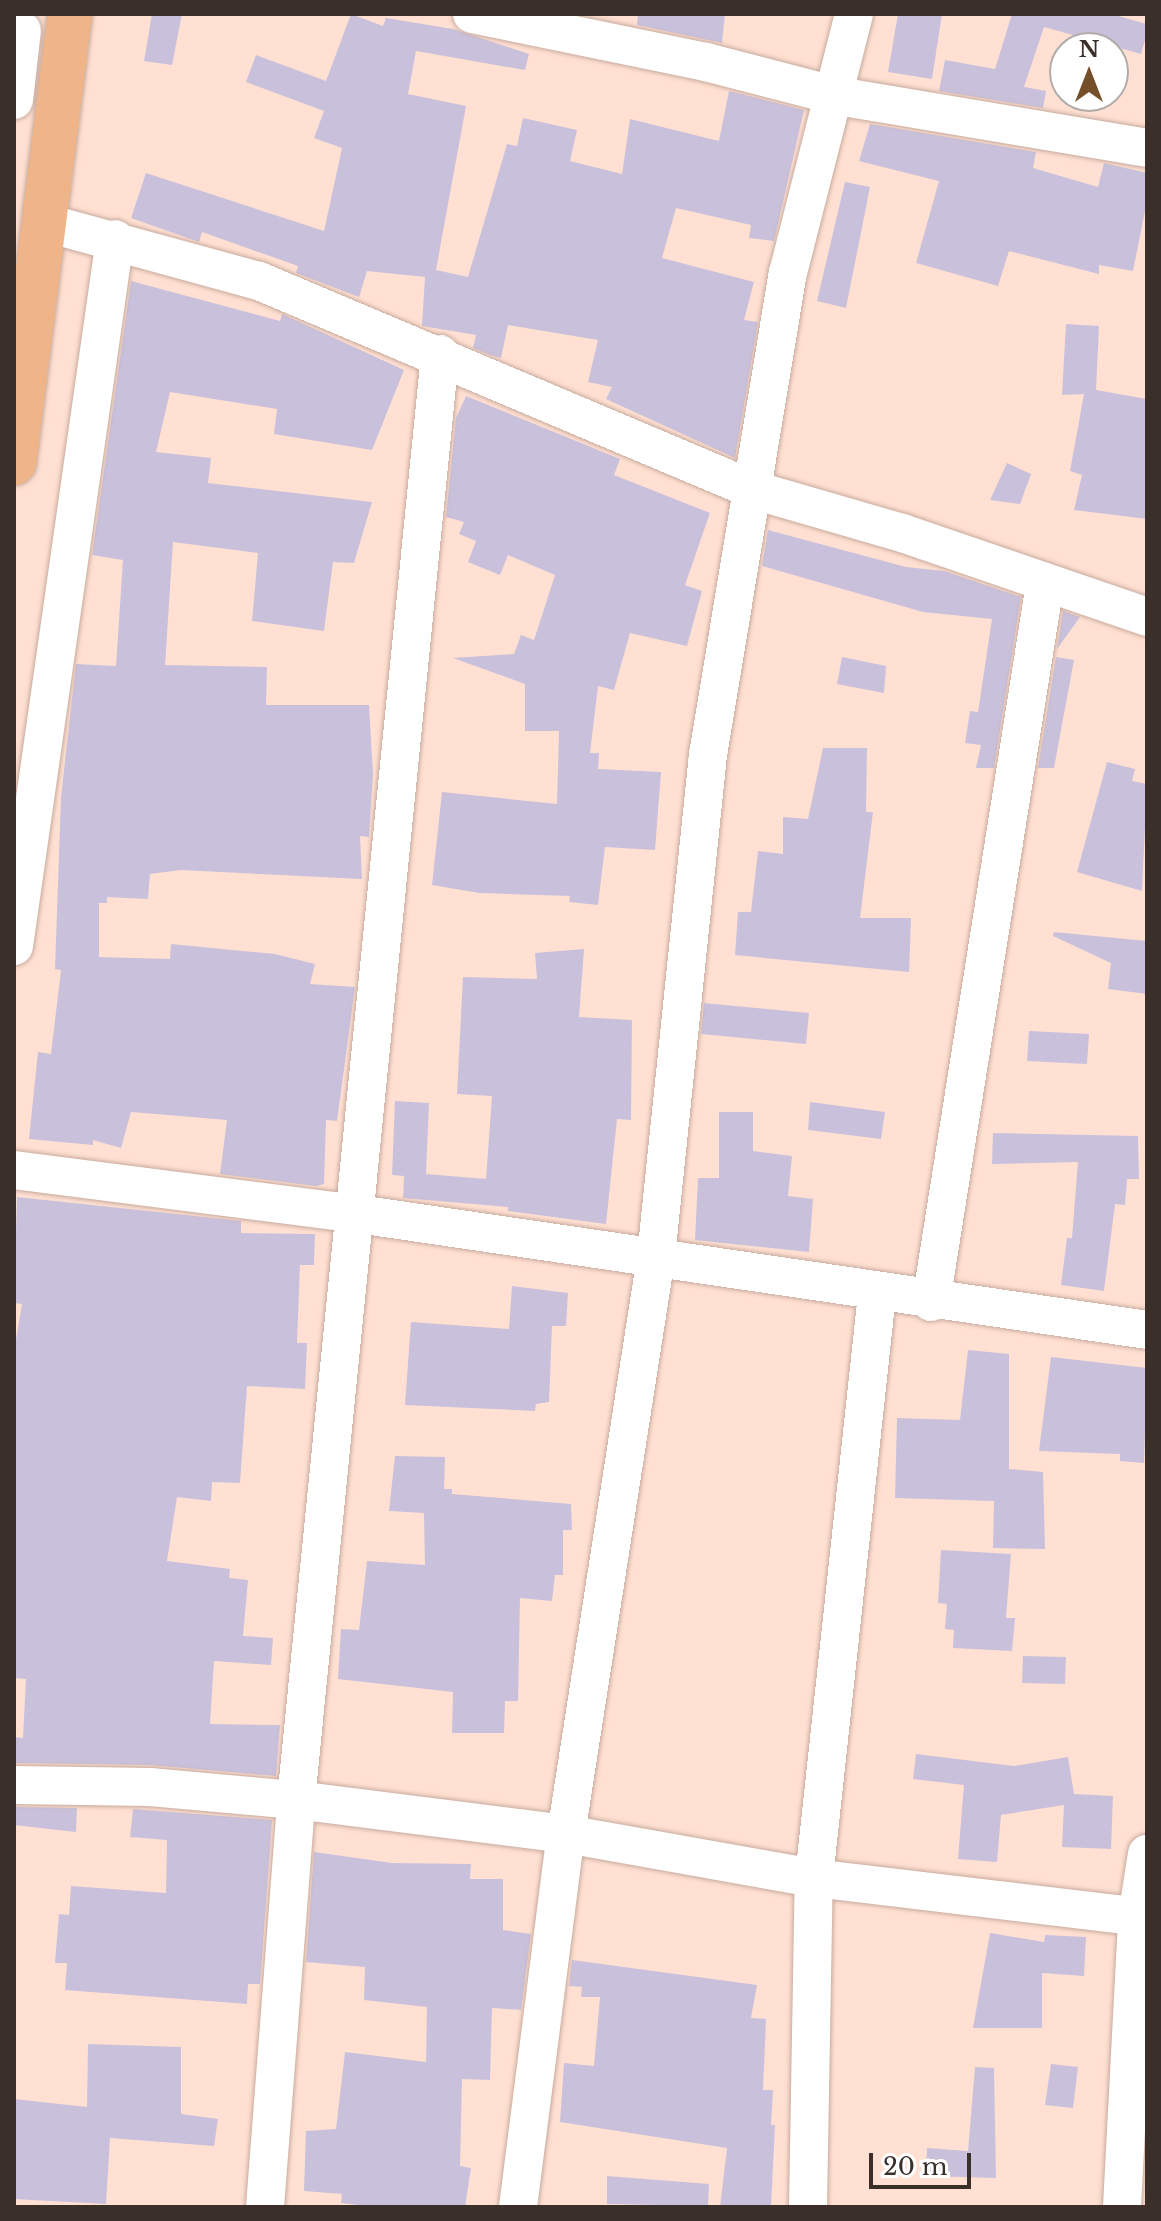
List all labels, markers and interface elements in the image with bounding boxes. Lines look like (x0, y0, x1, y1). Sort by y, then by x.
north arrow (1049, 32, 1129, 112)
text: N (1079, 36, 1099, 63)
scale bar (873, 2137, 975, 2187)
text: 20 m (883, 2152, 948, 2181)

